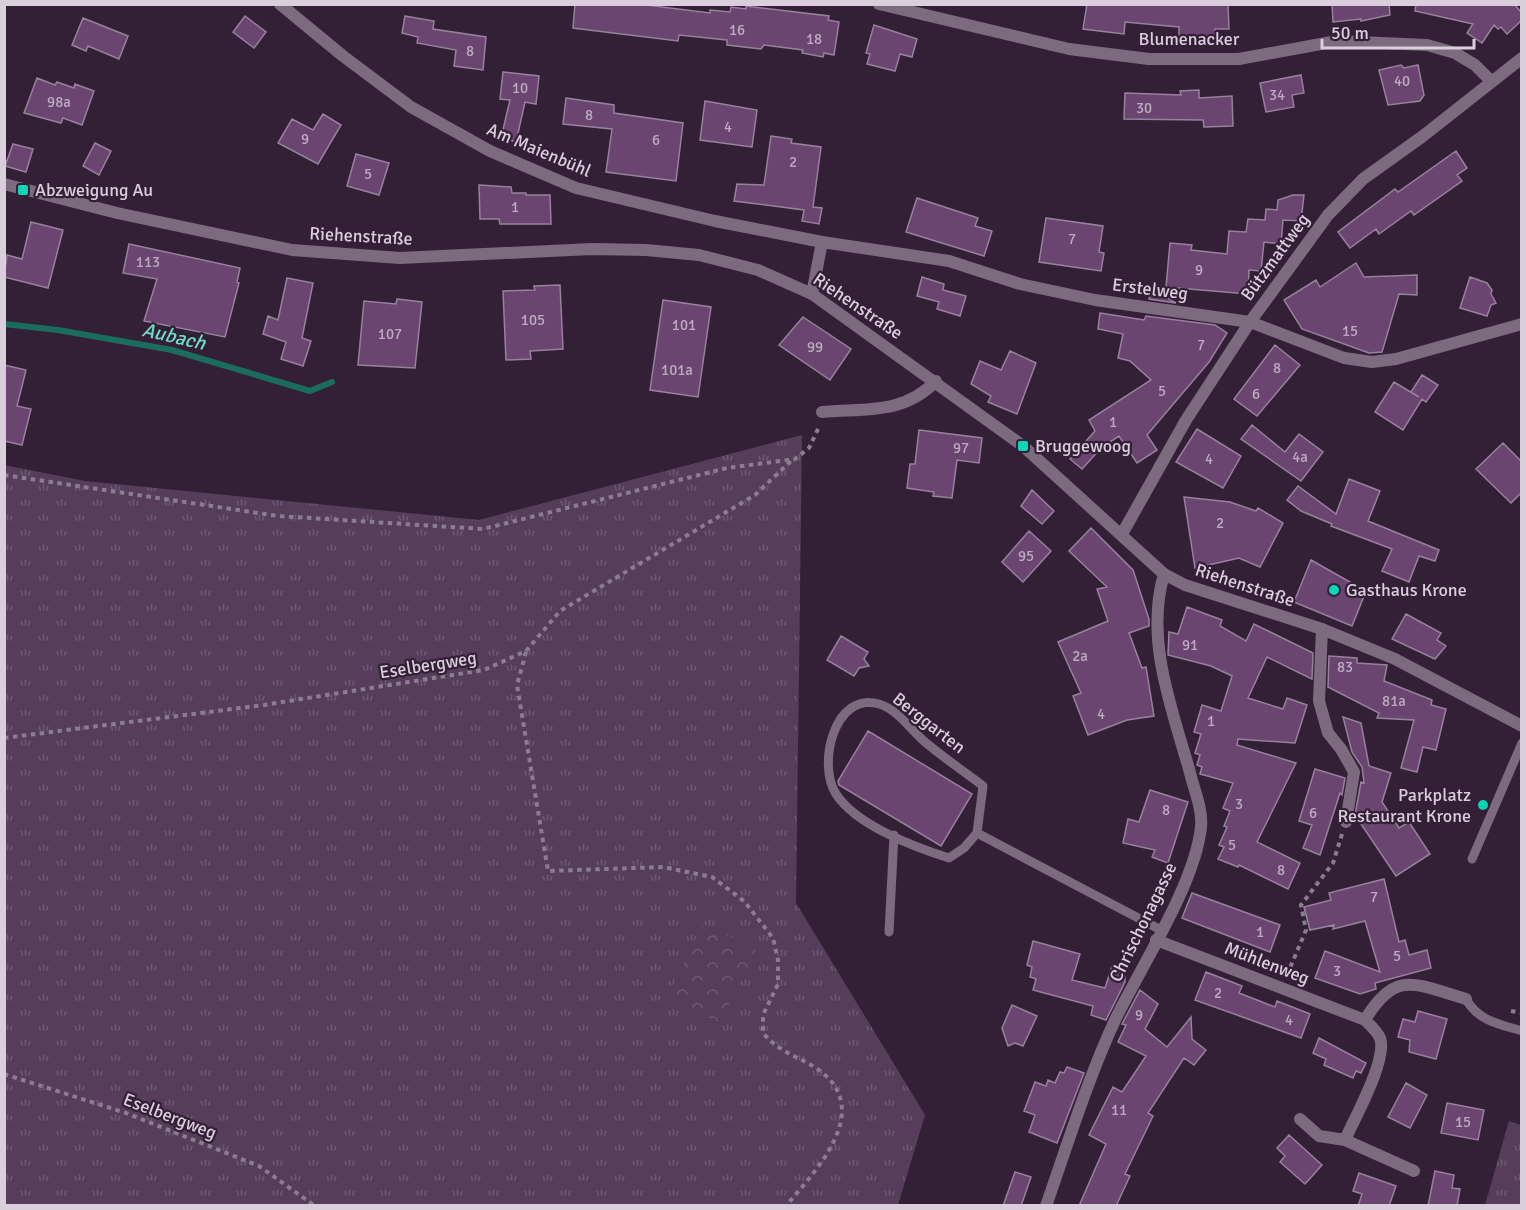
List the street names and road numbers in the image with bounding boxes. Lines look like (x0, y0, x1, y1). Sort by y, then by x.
street label: Blumenacker (1139, 28, 1240, 50)
street label: Am Maienbühl (484, 118, 594, 182)
street label: Bützmattweg (1236, 209, 1314, 305)
street label: Riehenstraße (309, 222, 413, 250)
street label: Riehenstraße (809, 268, 907, 344)
street label: Erstelweg (1111, 273, 1189, 305)
street label: Riehenstraße (1192, 559, 1298, 611)
street label: Eselbergweg (378, 646, 478, 684)
street label: Berggarten (888, 688, 970, 758)
street label: Chrischonagasse (1105, 859, 1181, 985)
street label: Mühlenweg (1221, 937, 1313, 989)
street label: Eselbergweg (120, 1088, 220, 1144)

